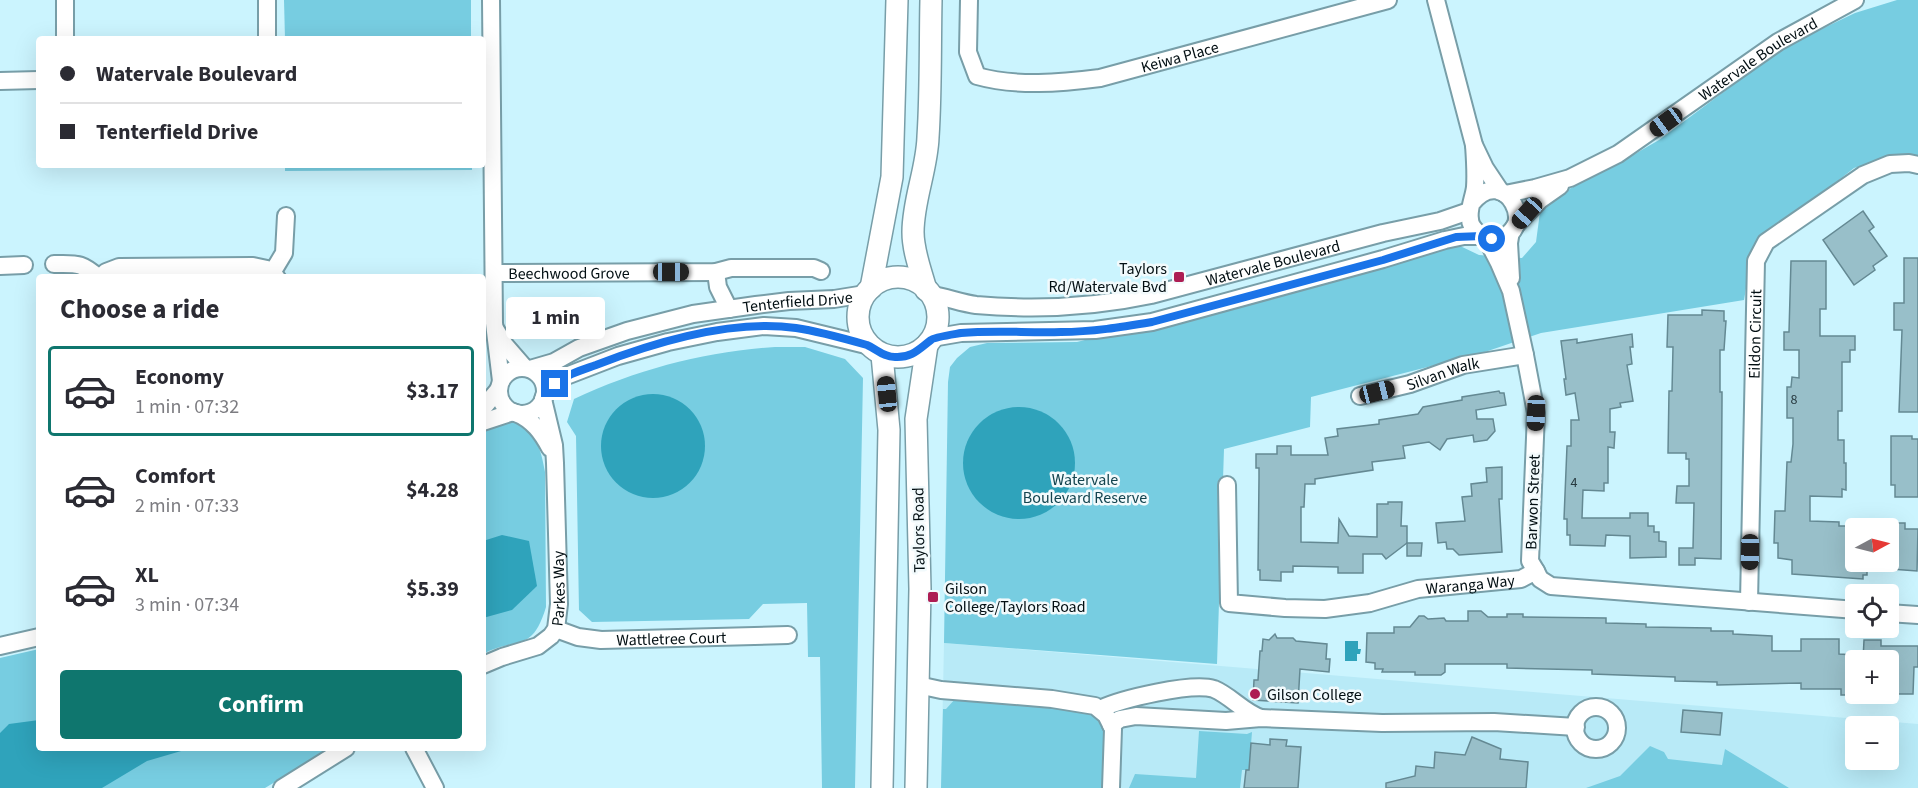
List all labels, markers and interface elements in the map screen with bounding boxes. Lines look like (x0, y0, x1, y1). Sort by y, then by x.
street label: Watervale Boulevard (1694, 13, 1822, 106)
street label: Keiwa Place (1139, 36, 1221, 78)
text: Watervale Boulevard (96, 58, 297, 90)
car (1646, 104, 1686, 140)
text: Tenterfield Drive (96, 116, 259, 148)
car (1508, 194, 1546, 232)
route start (1478, 225, 1505, 252)
street label: Watervale Boulevard (1203, 235, 1343, 292)
place label: Taylors Rd/Watervale Bvd (1048, 258, 1167, 298)
street label: Beechwood Grove (508, 262, 630, 285)
car (653, 263, 689, 281)
marker: Taylors Rd/Watervale Bvd (1172, 270, 1186, 284)
street label: Tenterfield Drive (741, 286, 854, 319)
street label: Eildon Circuit (1744, 288, 1767, 379)
text: Choose a ride (60, 290, 220, 329)
callout: 1 min (506, 297, 604, 339)
text: 1 min (531, 304, 580, 332)
street label: Silvan Walk (1403, 353, 1481, 396)
text: Economy (135, 361, 224, 393)
icon: car (63, 364, 117, 418)
route end (541, 370, 568, 397)
text: $3.17 (406, 375, 459, 407)
car (876, 375, 898, 413)
car (1357, 379, 1397, 405)
house number: 8 (1791, 390, 1798, 410)
text: 1 min · 07:32 (135, 393, 239, 421)
car (1526, 395, 1546, 431)
street label: Barwon Street (1520, 453, 1546, 550)
text: Comfort (135, 460, 216, 492)
icon: car (63, 463, 117, 517)
park label: Watervale Boulevard Reserve (1023, 469, 1147, 509)
house number: 4 (1571, 473, 1578, 493)
text: $4.28 (406, 474, 459, 506)
street label: Taylors Road (907, 487, 931, 573)
text: 2 min · 07:33 (135, 492, 239, 520)
north arrow (1845, 518, 1899, 572)
map controls (1845, 518, 1899, 770)
car (1741, 534, 1759, 570)
street label: Parkes Way (546, 550, 571, 627)
text: XL (135, 559, 159, 591)
icon: car (63, 562, 117, 616)
street label: Waranga Way (1425, 570, 1516, 600)
text: $5.39 (406, 573, 459, 605)
place label: Gilson College/Taylors Road (945, 578, 1086, 618)
button: locate (1845, 584, 1899, 638)
marker: Gilson College/Taylors Road (926, 590, 940, 604)
text: 3 min · 07:34 (135, 591, 239, 619)
street label: Wattletree Court (616, 627, 727, 652)
button: + (1845, 650, 1899, 704)
button: Confirm (60, 670, 462, 739)
place label: Gilson College (1267, 684, 1362, 706)
marker: Gilson College (1248, 687, 1262, 701)
button: − (1845, 716, 1899, 770)

